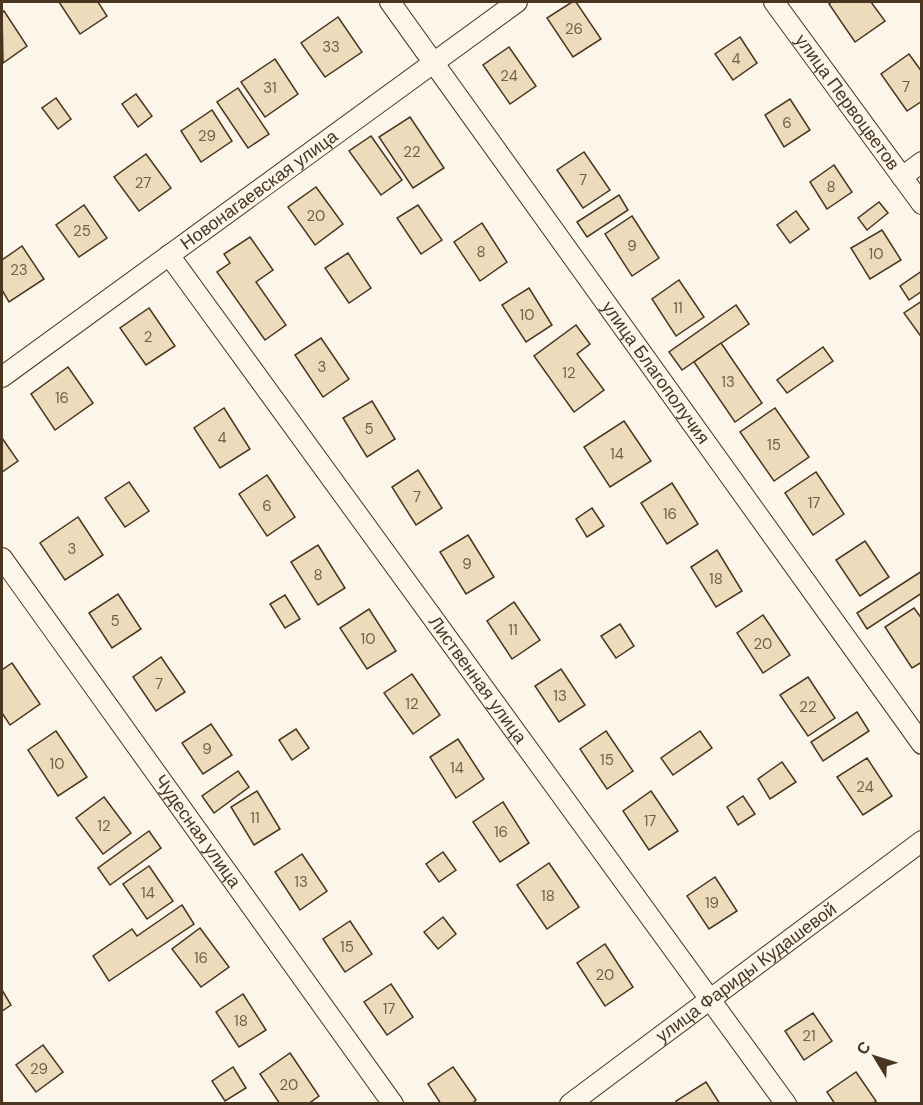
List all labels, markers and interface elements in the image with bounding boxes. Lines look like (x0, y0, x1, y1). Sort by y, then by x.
house number: 26 (565, 19, 583, 39)
street label: улица Первоцветов (789, 29, 905, 175)
house number: 33 (322, 37, 340, 57)
house number: 4 (731, 49, 741, 69)
house number: 24 (500, 66, 518, 86)
house number: 7 (902, 77, 910, 97)
house number: 31 (263, 78, 277, 98)
house number: 6 (782, 113, 792, 133)
street label: Новонагаевская улица (175, 124, 343, 255)
house number: 29 (198, 126, 216, 146)
house number: 22 (403, 142, 421, 162)
house number: 7 (579, 170, 587, 190)
house number: 27 (135, 173, 151, 193)
house number: 8 (826, 177, 836, 197)
house number: 20 (307, 206, 325, 226)
house number: 25 (73, 221, 91, 241)
house number: 9 (627, 236, 637, 256)
house number: 8 (476, 242, 486, 262)
house number: 10 (869, 244, 883, 264)
house number: 23 (10, 260, 28, 280)
street label: улица Благополучия (596, 296, 715, 449)
house number: 11 (673, 298, 683, 318)
house number: 10 (520, 305, 534, 325)
house number: 2 (144, 327, 152, 347)
house number: 3 (318, 357, 326, 377)
house number: 12 (562, 363, 576, 383)
house number: 13 (721, 372, 735, 392)
house number: 16 (55, 388, 69, 408)
house number: 5 (364, 419, 374, 439)
house number: 4 (217, 428, 227, 448)
house number: 15 (767, 435, 781, 455)
house number: 14 (610, 444, 624, 464)
house number: 7 (413, 487, 421, 507)
house number: 17 (808, 493, 820, 513)
house number: 6 (262, 496, 272, 516)
house number: 16 (663, 504, 677, 524)
house number: 3 (68, 539, 76, 559)
house number: 9 (462, 554, 472, 574)
house number: 8 (313, 565, 323, 585)
house number: 18 (709, 569, 723, 589)
house number: 5 (110, 611, 120, 631)
street label: Лиственная улица (423, 611, 533, 749)
house number: 11 (508, 620, 518, 640)
house number: 10 (361, 629, 375, 649)
house number: 20 (754, 634, 772, 654)
house number: 7 (155, 674, 163, 694)
house number: 13 (553, 686, 567, 706)
house number: 12 (405, 694, 419, 714)
house number: 22 (799, 697, 817, 717)
house number: 9 (202, 739, 212, 759)
house number: 15 (600, 750, 614, 770)
house number: 10 (50, 754, 64, 774)
house number: 14 (450, 758, 464, 778)
street label: Чудесная улица (149, 770, 247, 893)
house number: 24 (856, 777, 874, 797)
house number: 11 (250, 808, 260, 828)
house number: 17 (644, 811, 656, 831)
house number: 12 (97, 816, 111, 836)
house number: 16 (494, 822, 508, 842)
house number: 13 (294, 872, 308, 892)
house number: 14 (141, 883, 155, 903)
house number: 18 (541, 886, 555, 906)
house number: 19 (705, 893, 719, 913)
street label: улица Фариды Кудашевой (651, 897, 841, 1048)
house number: 15 (340, 937, 354, 957)
house number: 16 (194, 948, 208, 968)
house number: 20 (596, 965, 614, 985)
house number: 17 (383, 999, 395, 1019)
house number: 18 (234, 1011, 248, 1031)
house number: 21 (802, 1026, 816, 1046)
north arrow (845, 1027, 905, 1087)
text: С (852, 1037, 876, 1059)
house number: 29 (30, 1059, 48, 1079)
house number: 20 (280, 1075, 298, 1095)

